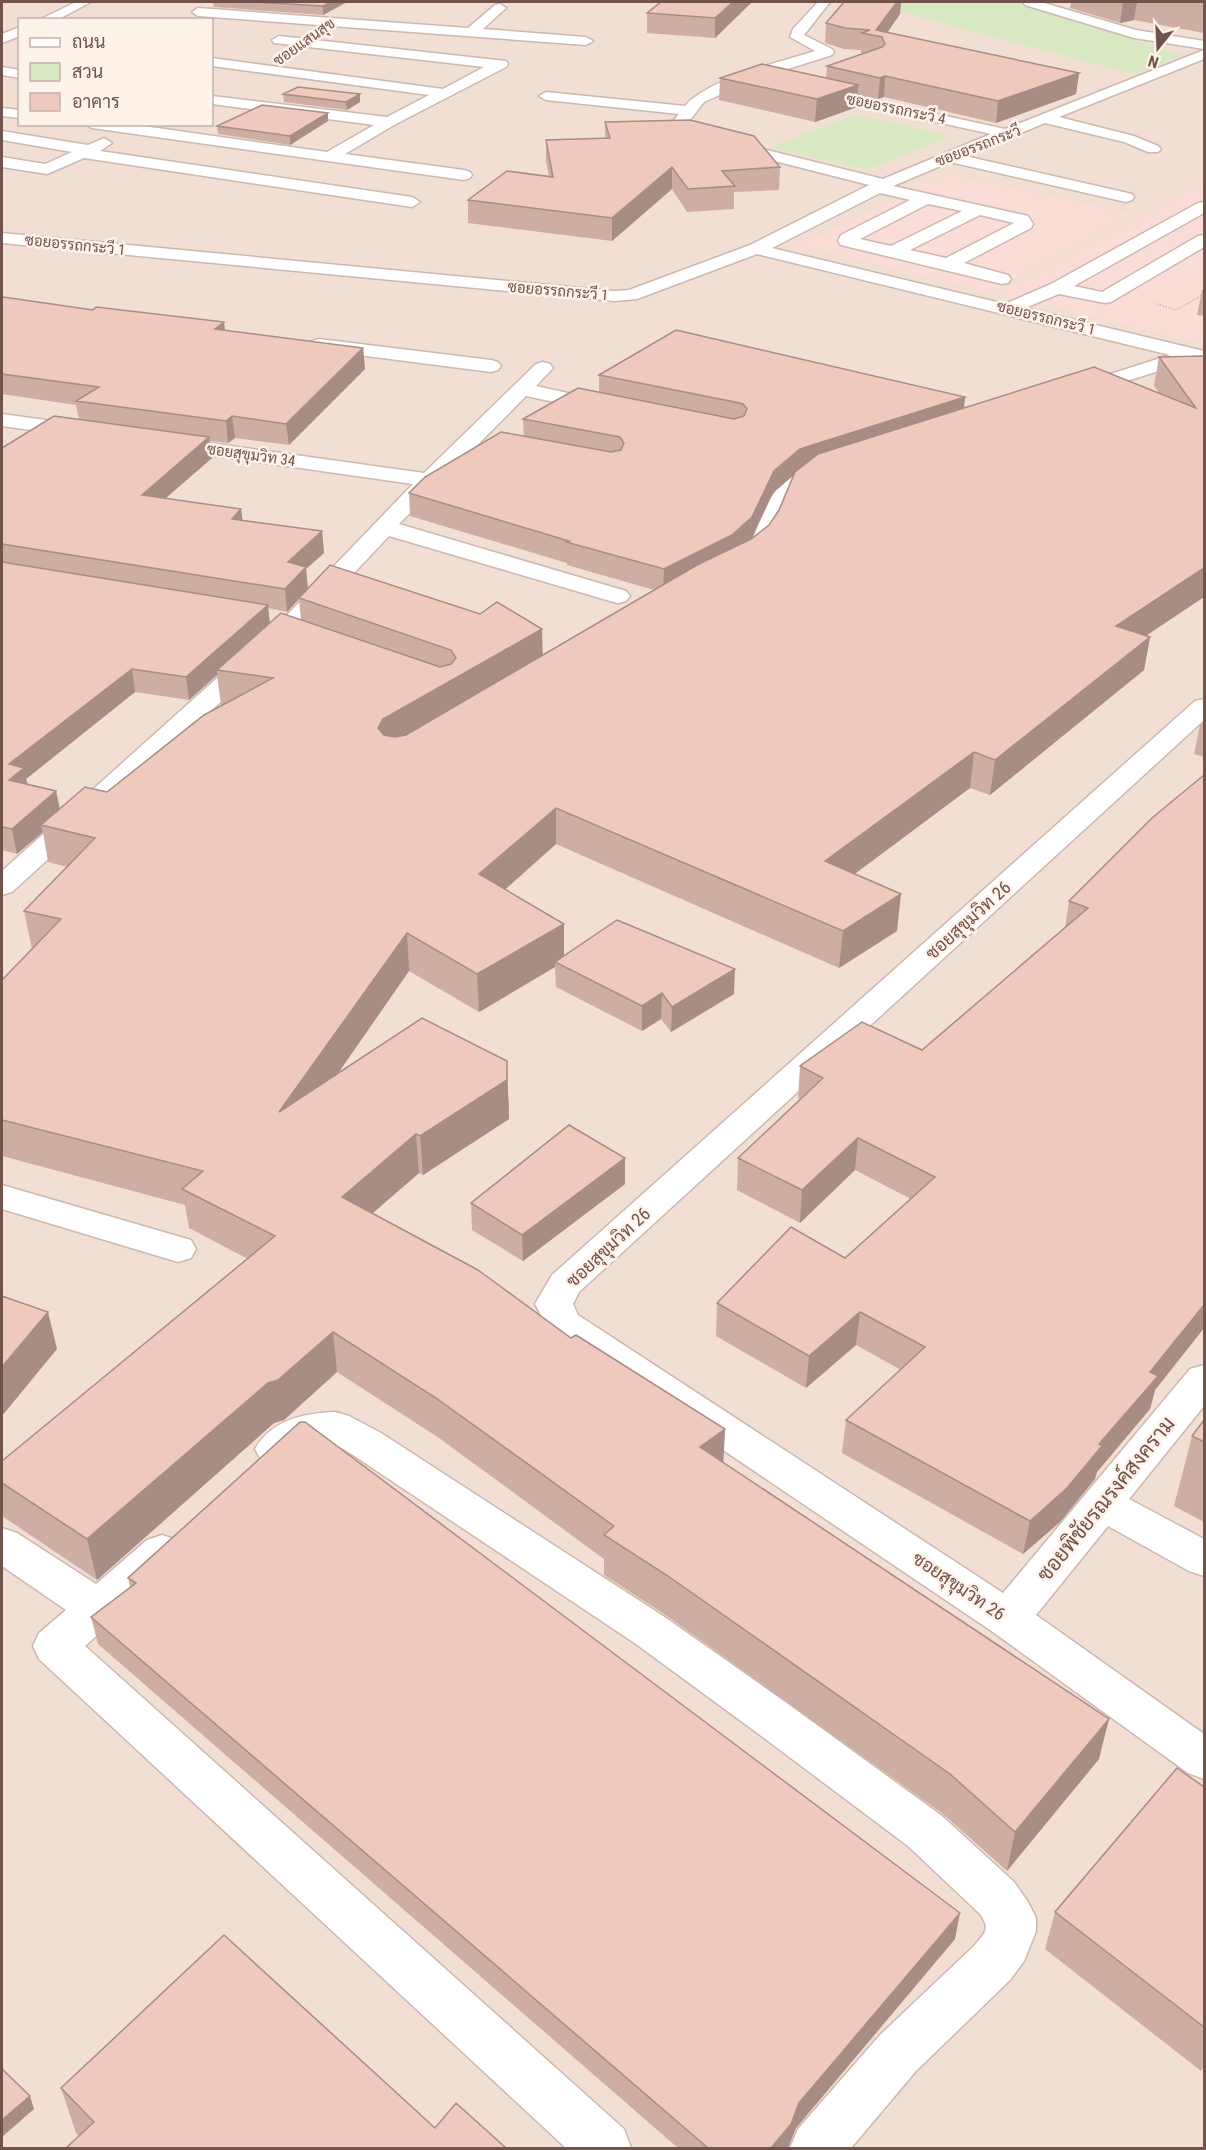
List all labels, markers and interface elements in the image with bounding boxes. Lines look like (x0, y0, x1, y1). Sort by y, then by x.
street label: ซอยแสนสุข (270, 14, 339, 71)
legend (18, 18, 213, 126)
north arrow (1128, 18, 1188, 78)
text: ถนน (72, 31, 105, 52)
text: N (1146, 51, 1161, 72)
text: สวน (72, 61, 103, 82)
street label: ซอยอรรถกระวี 4 (845, 89, 948, 128)
text: อาคาร (72, 91, 120, 112)
street label: ซอยอรรถกระวี (932, 120, 1023, 171)
street label: ซอยอรรถกระวี 1 (24, 230, 126, 259)
street label: ซอยอรรถกระวี 1 (507, 277, 609, 304)
street label: ซอยอรรถกระวี 1 (995, 296, 1097, 339)
street label: ซอยสุขุมวิท 34 (205, 440, 296, 472)
street label: ซอยสุขุมวิท 26 (921, 876, 1016, 965)
street label: ซอยสุขุมวิท 26 (562, 1203, 656, 1293)
street label: ซอยพิชัยรณรงค์สงคราม (1031, 1411, 1180, 1586)
street label: ซอยสุขุมวิท 26 (908, 1547, 1009, 1626)

